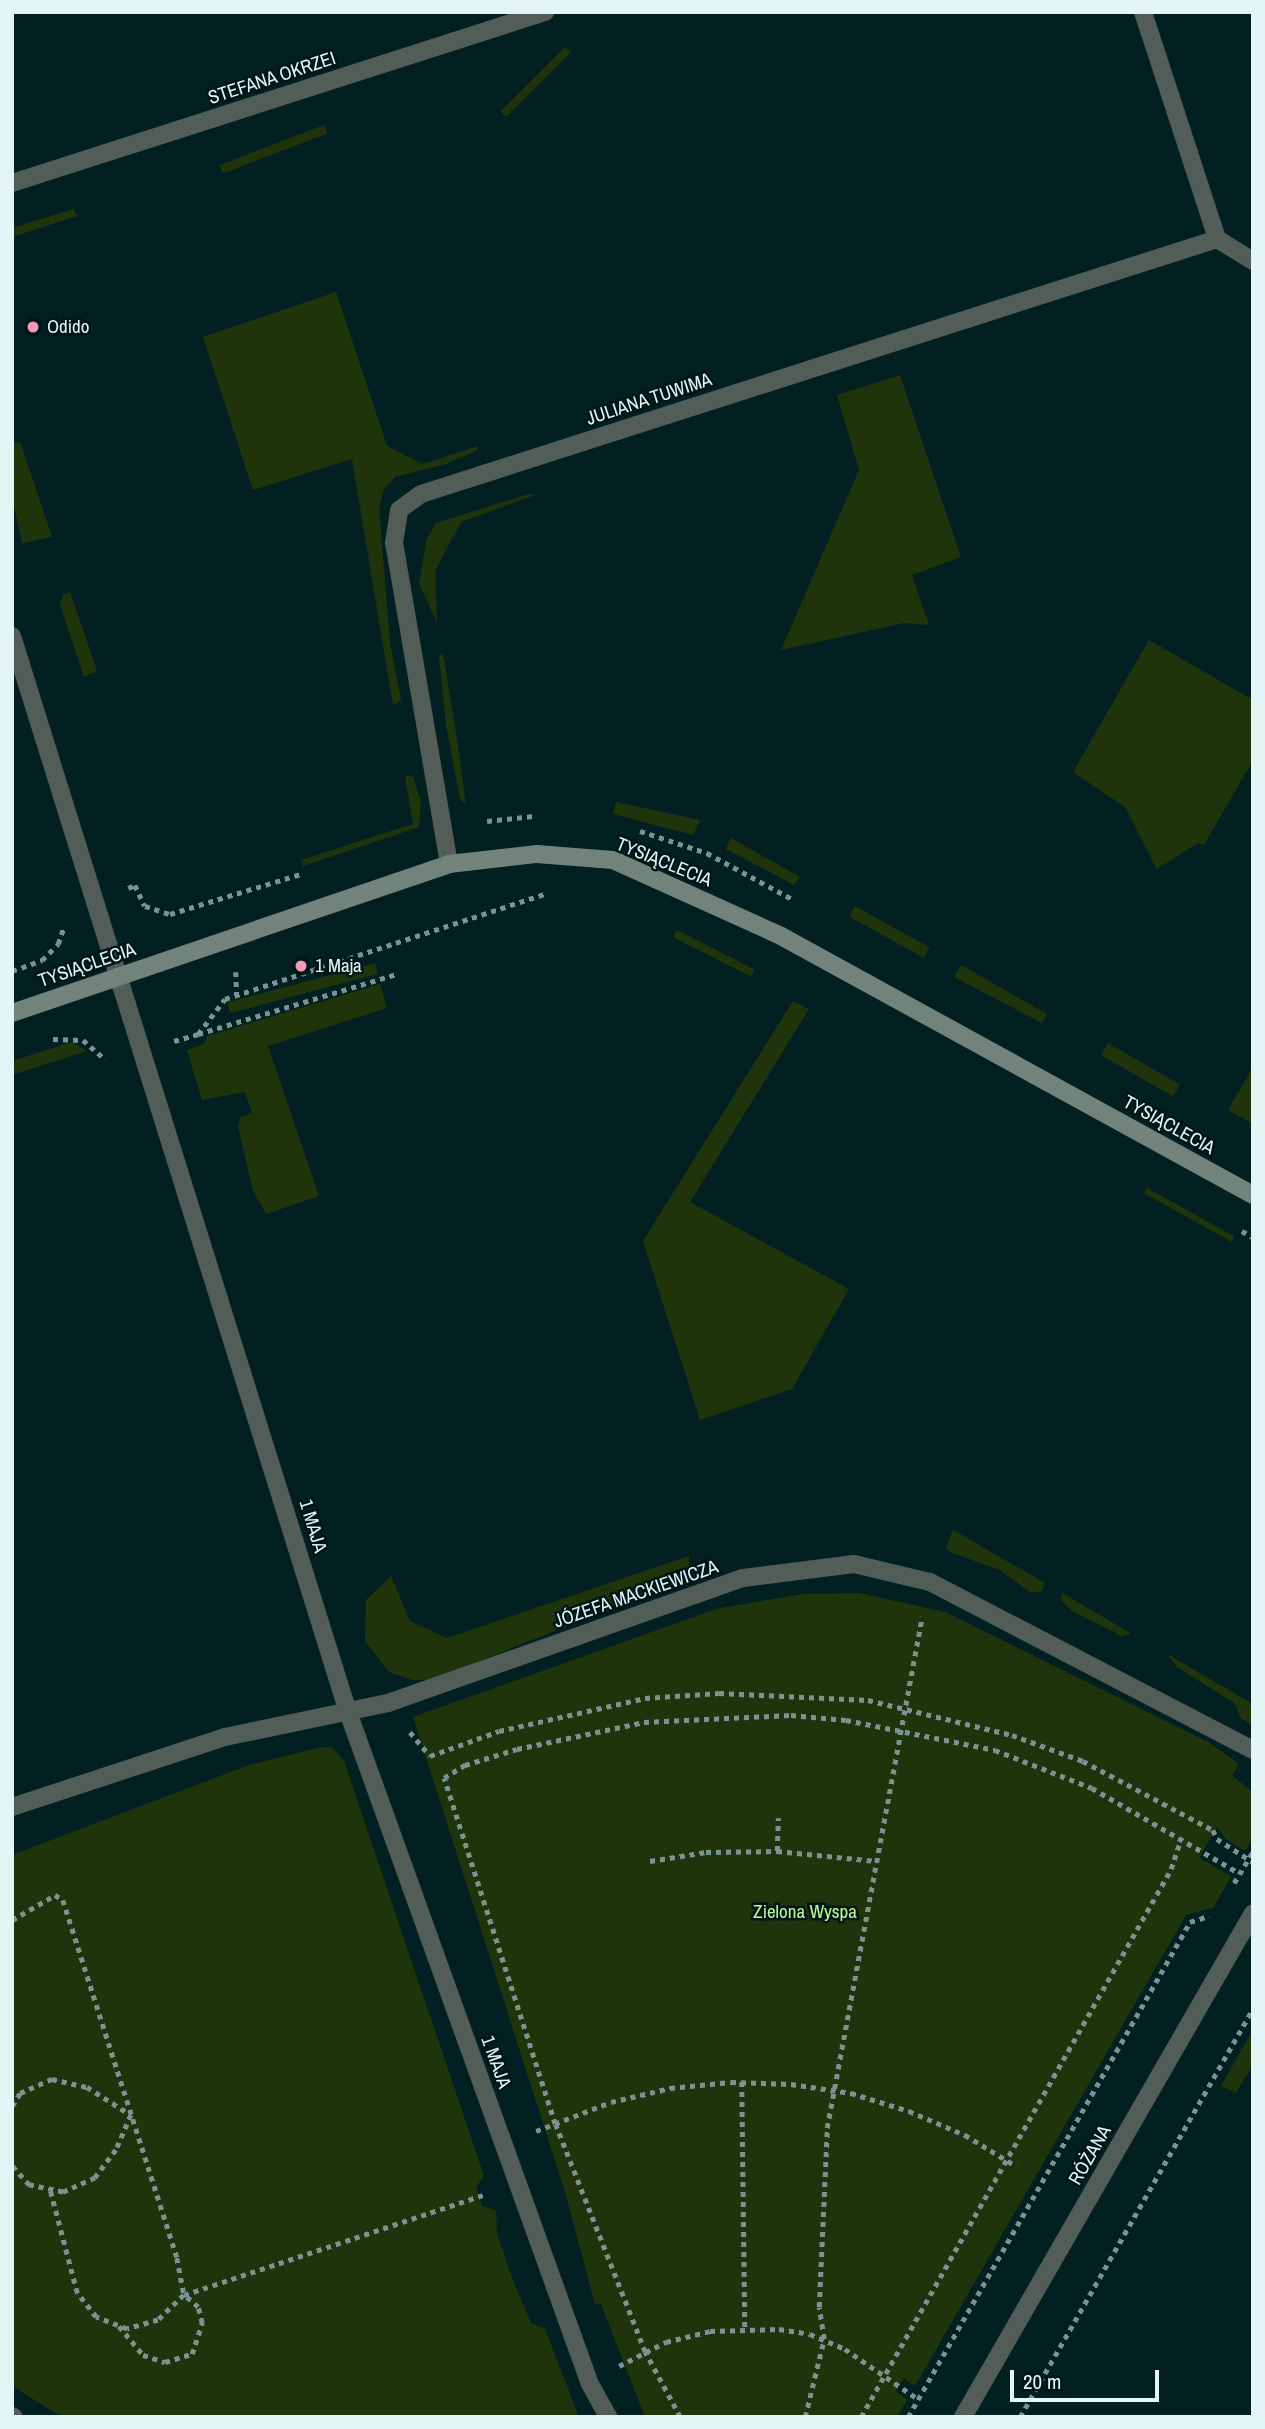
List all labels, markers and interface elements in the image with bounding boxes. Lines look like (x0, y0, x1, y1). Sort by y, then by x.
street label: STEFANA OKRZEI (205, 47, 339, 109)
place label: Odido (47, 316, 89, 338)
marker: Odido (25, 319, 41, 335)
street label: JULIANA TUWIMA (583, 368, 715, 430)
street label: TYSIĄCLECIA (613, 832, 715, 892)
street label: TYSIĄCLECIA (35, 938, 139, 992)
place label: 1 Maja (315, 955, 362, 977)
marker: 1 Maja (293, 958, 309, 974)
street label: TYSIĄCLECIA (1119, 1090, 1219, 1160)
street label: 1 MAJA (294, 1497, 332, 1555)
street label: JÓZEFA MACKIEWICZA (550, 1555, 722, 1633)
park label: Zielona Wyspa (753, 1901, 857, 1923)
street label: 1 MAJA (476, 2032, 516, 2092)
street label: RÓŻANA (1064, 2121, 1116, 2189)
scale bar (1013, 2356, 1162, 2400)
text: 20 m (1023, 2367, 1061, 2396)

